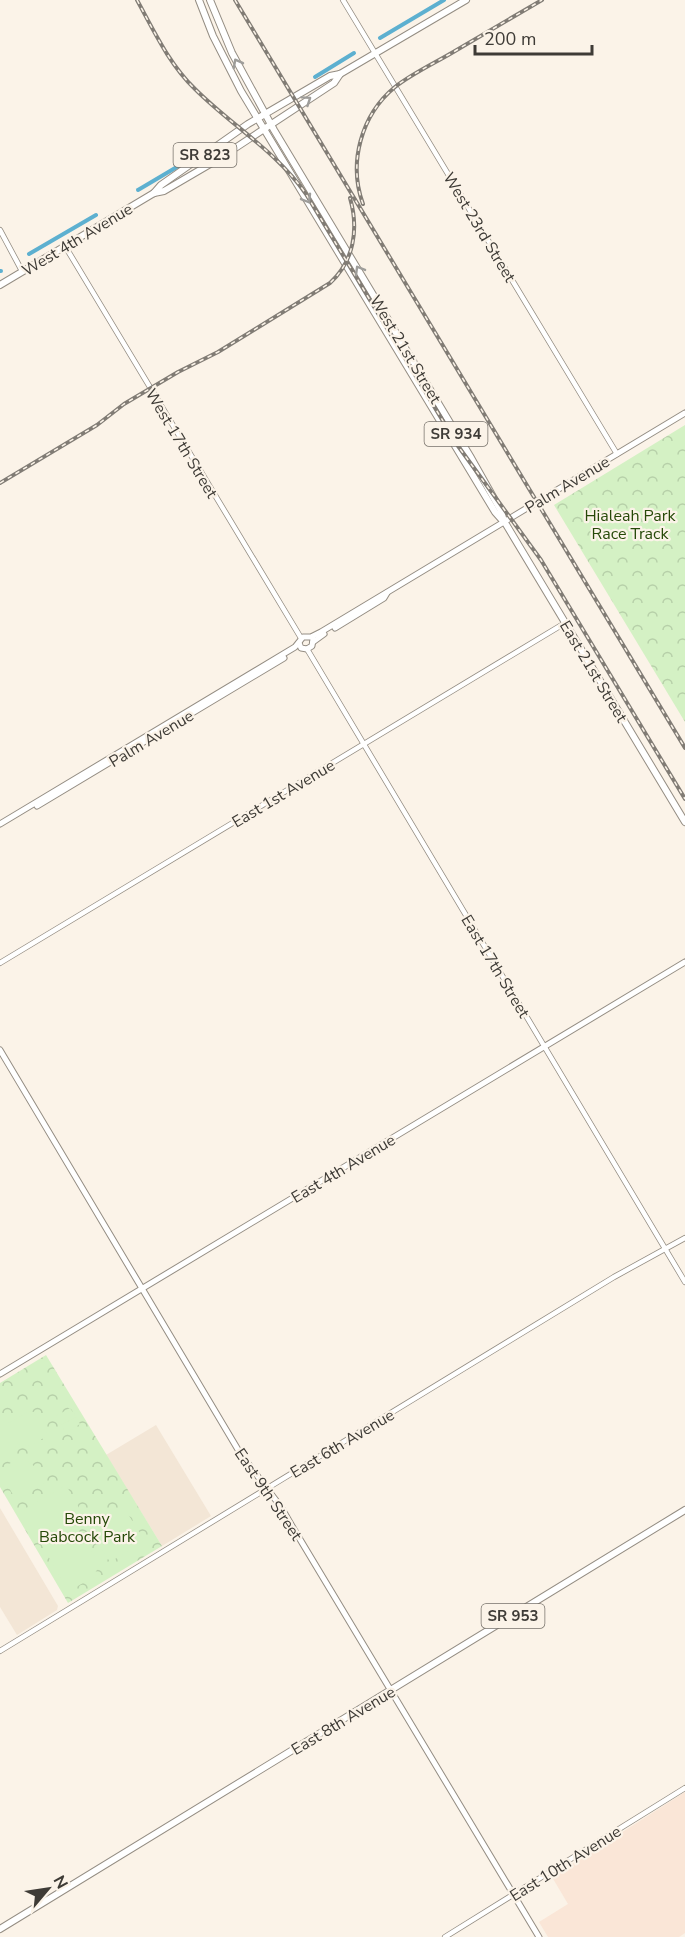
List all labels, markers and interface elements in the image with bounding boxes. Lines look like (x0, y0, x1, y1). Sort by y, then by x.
scale bar (475, 18, 592, 56)
text: 200 m (484, 27, 536, 51)
one-way arrow (233, 58, 244, 69)
one-way arrow (301, 96, 311, 108)
road number: SR 823 (174, 143, 236, 167)
street label: West 23rd Street (438, 169, 521, 287)
one-way arrow (300, 192, 311, 203)
street label: West 4th Avenue (18, 198, 137, 282)
one-way arrow (355, 266, 366, 276)
street label: West 21st Street (364, 291, 446, 408)
street label: West 17th Street (140, 385, 223, 503)
road number: SR 934 (424, 422, 488, 446)
street label: Palm Avenue (521, 451, 614, 519)
park label: Hialeah Park Race Track (584, 505, 677, 545)
street label: East 21st Street (554, 616, 632, 727)
street label: Palm Avenue (105, 705, 198, 773)
street label: East 1st Avenue (228, 754, 339, 833)
street label: East 17th Street (456, 911, 535, 1023)
street label: East 4th Avenue (287, 1129, 400, 1209)
street label: East 6th Avenue (286, 1404, 399, 1484)
street label: East 9th Street (229, 1444, 307, 1545)
park label: Benny Babcock Park (39, 1508, 136, 1548)
road number: SR 953 (482, 1604, 544, 1628)
street label: East 8th Avenue (287, 1681, 400, 1761)
street label: East 10th Avenue (506, 1821, 625, 1907)
north arrow (18, 1859, 78, 1919)
text: N (48, 1872, 73, 1893)

